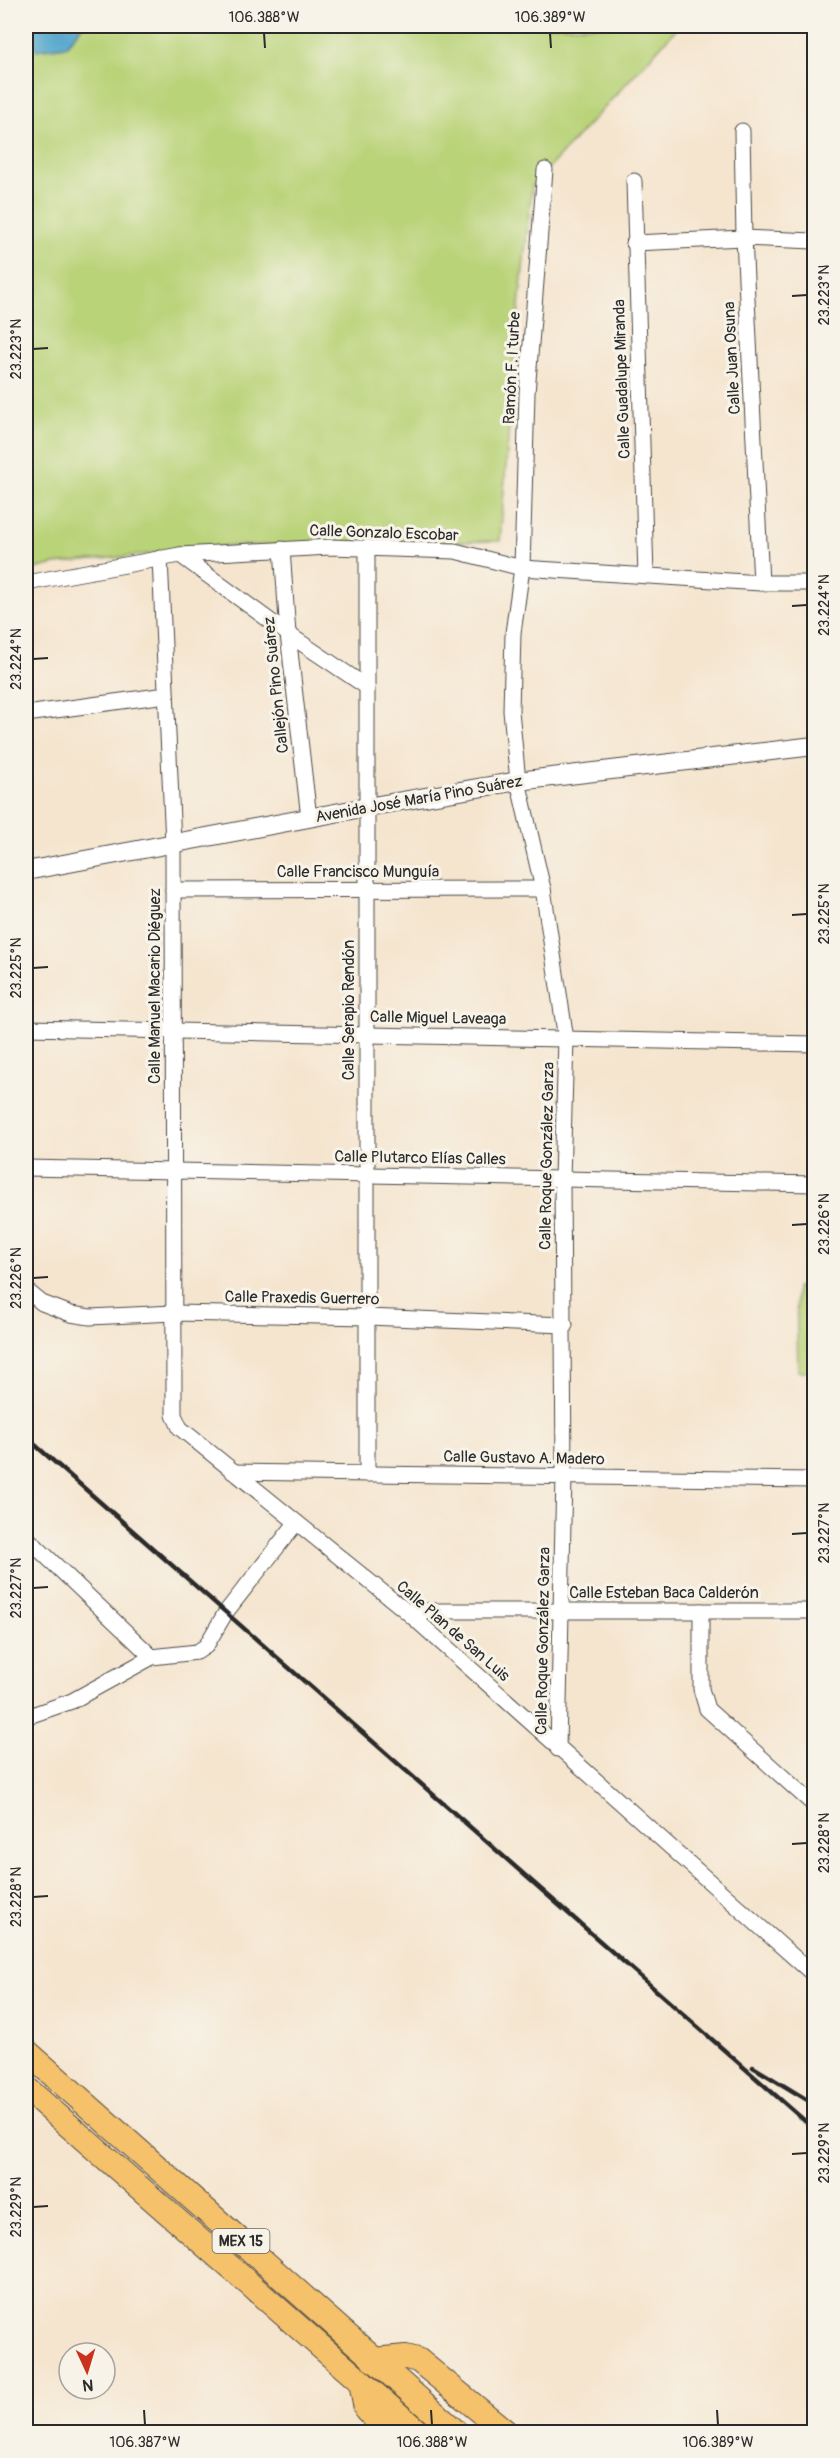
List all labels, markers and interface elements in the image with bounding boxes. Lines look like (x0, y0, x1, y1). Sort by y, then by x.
text: 106.388°W (229, 8, 300, 27)
text: 106.389°W (514, 8, 586, 27)
text: 23.223°N (815, 265, 834, 326)
street label: Calle Guadalupe Miranda (609, 299, 635, 459)
street label: Calle Juan Osuna (719, 301, 745, 415)
street label: Ramón F. I turbe (499, 311, 525, 425)
text: 23.223°N (7, 319, 26, 380)
street label: Calle Gonzalo Escobar (309, 520, 459, 546)
text: 23.224°N (815, 574, 834, 636)
street label: Callejón Pino Suárez (259, 616, 293, 754)
text: 23.224°N (7, 628, 26, 690)
street label: Avenida José María Pino Suárez (314, 771, 524, 827)
street label: Calle Francisco Munguía (277, 862, 439, 882)
text: 23.225°N (815, 883, 834, 945)
street label: Calle Manuel Macario Diéguez (145, 888, 165, 1084)
text: 23.225°N (7, 937, 26, 999)
street label: Calle Serapio Rendón (339, 940, 359, 1080)
street label: Calle Miguel Laveaga (370, 1007, 506, 1029)
street label: Calle Roque González Garza (535, 1062, 559, 1250)
street label: Calle Plutarco Elías Calles (334, 1147, 506, 1169)
text: 23.226°N (815, 1193, 834, 1255)
text: 23.226°N (7, 1247, 26, 1309)
street label: Calle Praxedis Guerrero (224, 1287, 380, 1309)
street label: Calle Gustavo A. Madero (443, 1447, 605, 1469)
text: 23.227°N (815, 1502, 834, 1564)
street label: Calle Roque González Garza (531, 1547, 555, 1735)
text: 23.227°N (7, 1557, 26, 1619)
street label: Calle Plan de San Luis (392, 1576, 514, 1686)
street label: Calle Esteban Baca Calderón (569, 1583, 759, 1603)
text: 23.228°N (815, 1813, 834, 1873)
text: 23.228°N (7, 1867, 26, 1927)
text: 23.229°N (815, 2123, 834, 2183)
text: 23.229°N (7, 2177, 26, 2237)
road number: MEX 15 (212, 2229, 270, 2253)
north arrow (57, 2341, 117, 2401)
text: N (82, 2375, 94, 2395)
text: 106.387°W (109, 2433, 181, 2452)
text: 106.388°W (397, 2433, 468, 2452)
text: 106.389°W (682, 2433, 754, 2452)

